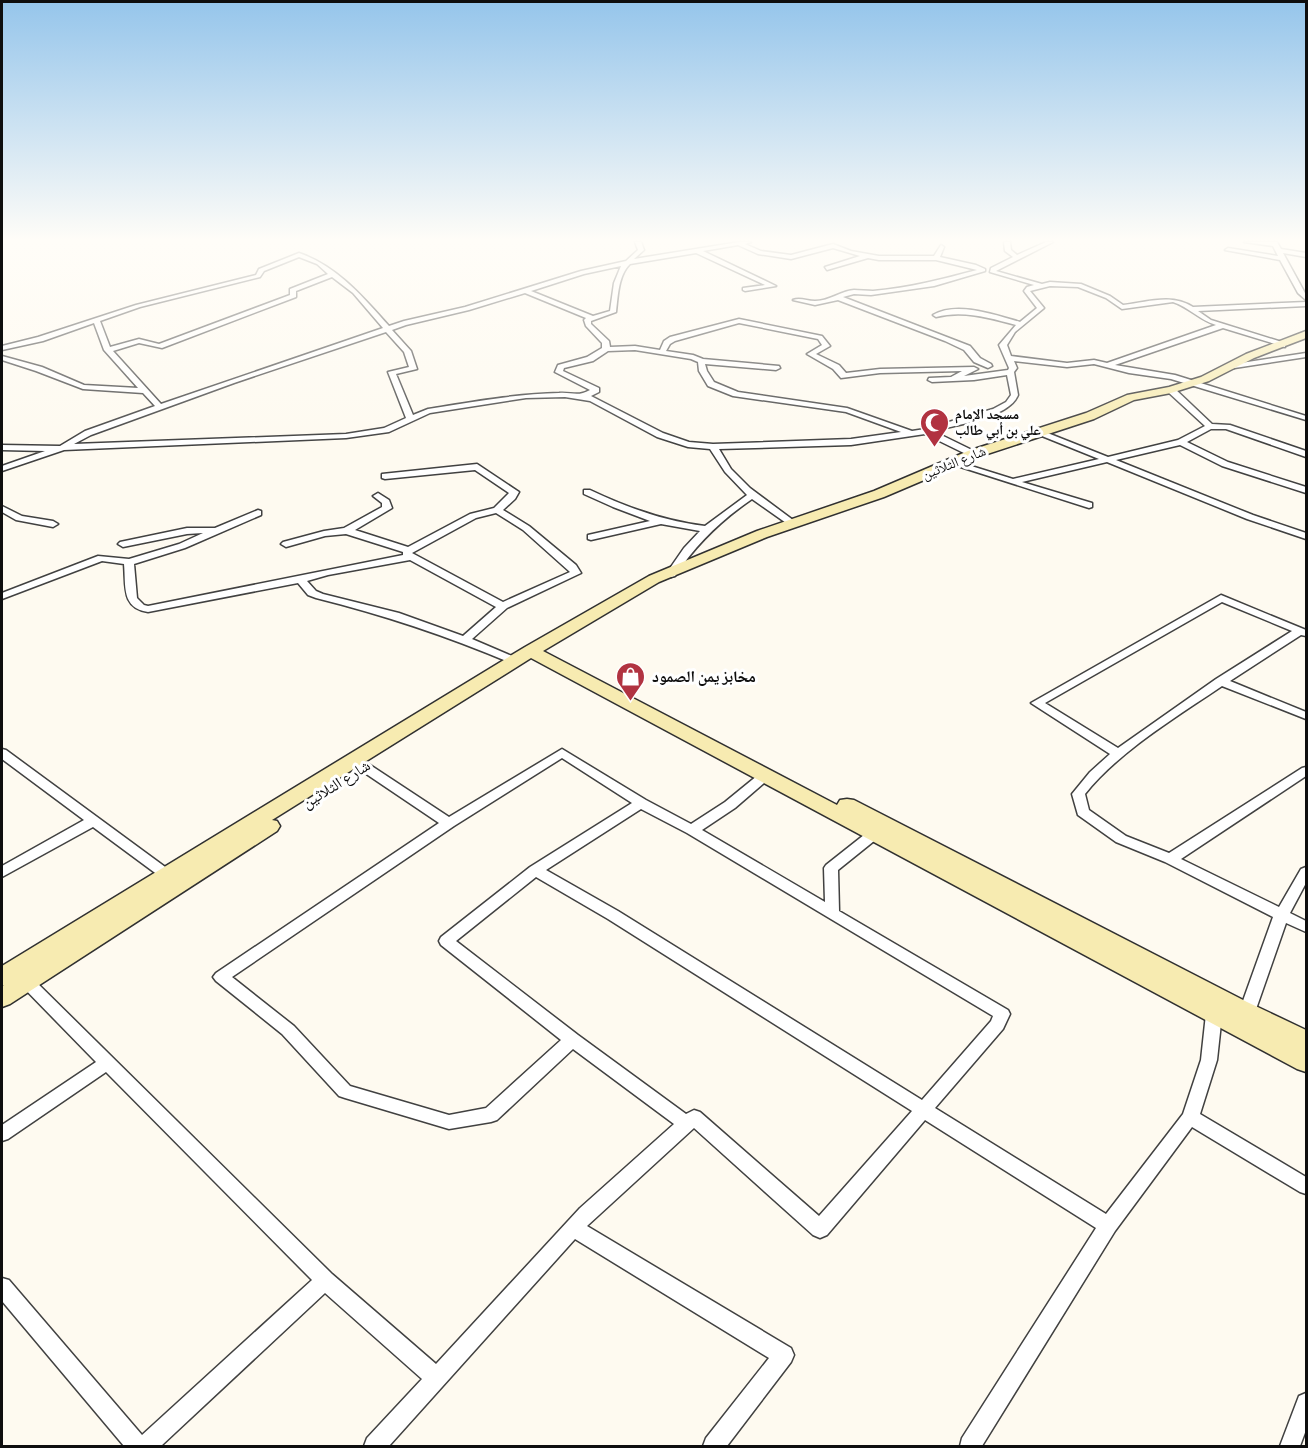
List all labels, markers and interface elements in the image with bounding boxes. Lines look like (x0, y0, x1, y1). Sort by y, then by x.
mosque icon: مسجد الإمام علي بن أبي طالب (918, 406, 950, 448)
place label: مسجد الإمام علي بن أبي طالب (955, 406, 1041, 441)
street label: شارع الثلاثين (920, 443, 989, 484)
shop icon: مخابز يمن الصمود (615, 660, 647, 702)
place label: مخابز يمن الصمود (652, 667, 756, 686)
street label: شارع الثلاثين (298, 756, 374, 813)

